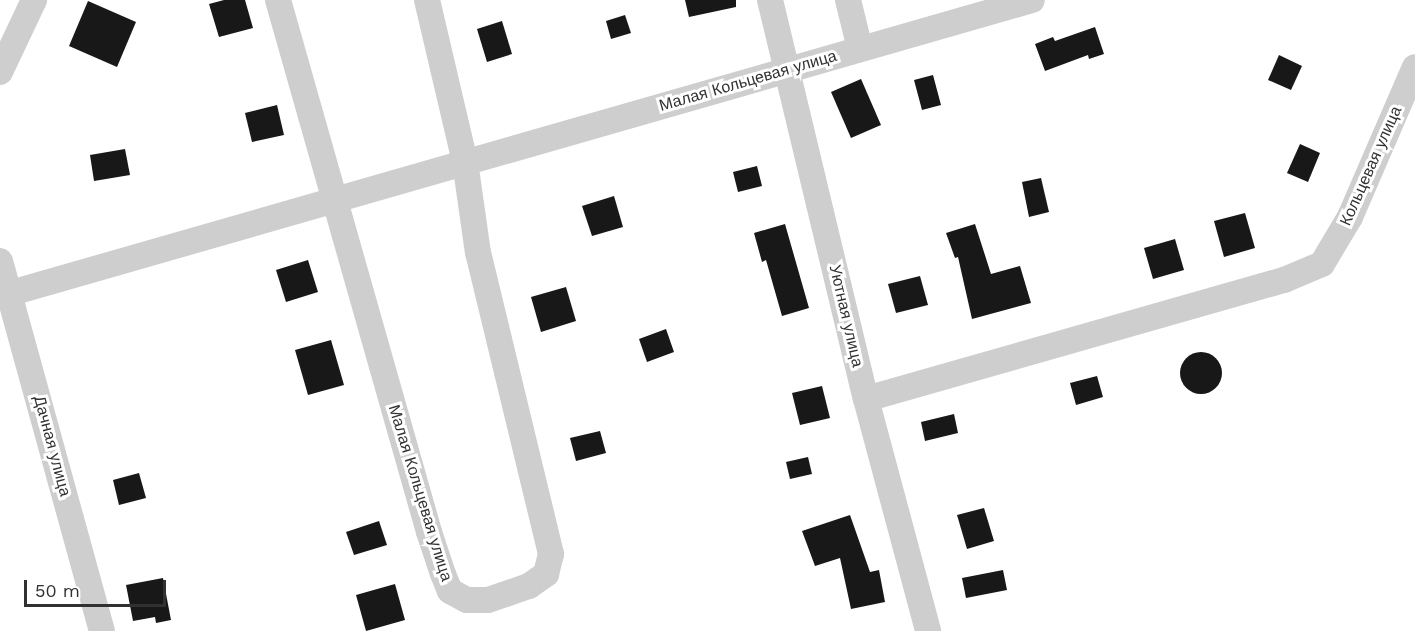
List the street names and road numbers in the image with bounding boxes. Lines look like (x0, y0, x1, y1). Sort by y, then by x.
street label: Малая Кольцевая улица (657, 46, 839, 116)
street label: Кольцевая улица (1336, 103, 1406, 229)
street label: Уютная улица (825, 263, 867, 369)
street label: Дачная улица (29, 394, 75, 498)
street label: Малая Кольцевая улица (384, 402, 456, 584)

